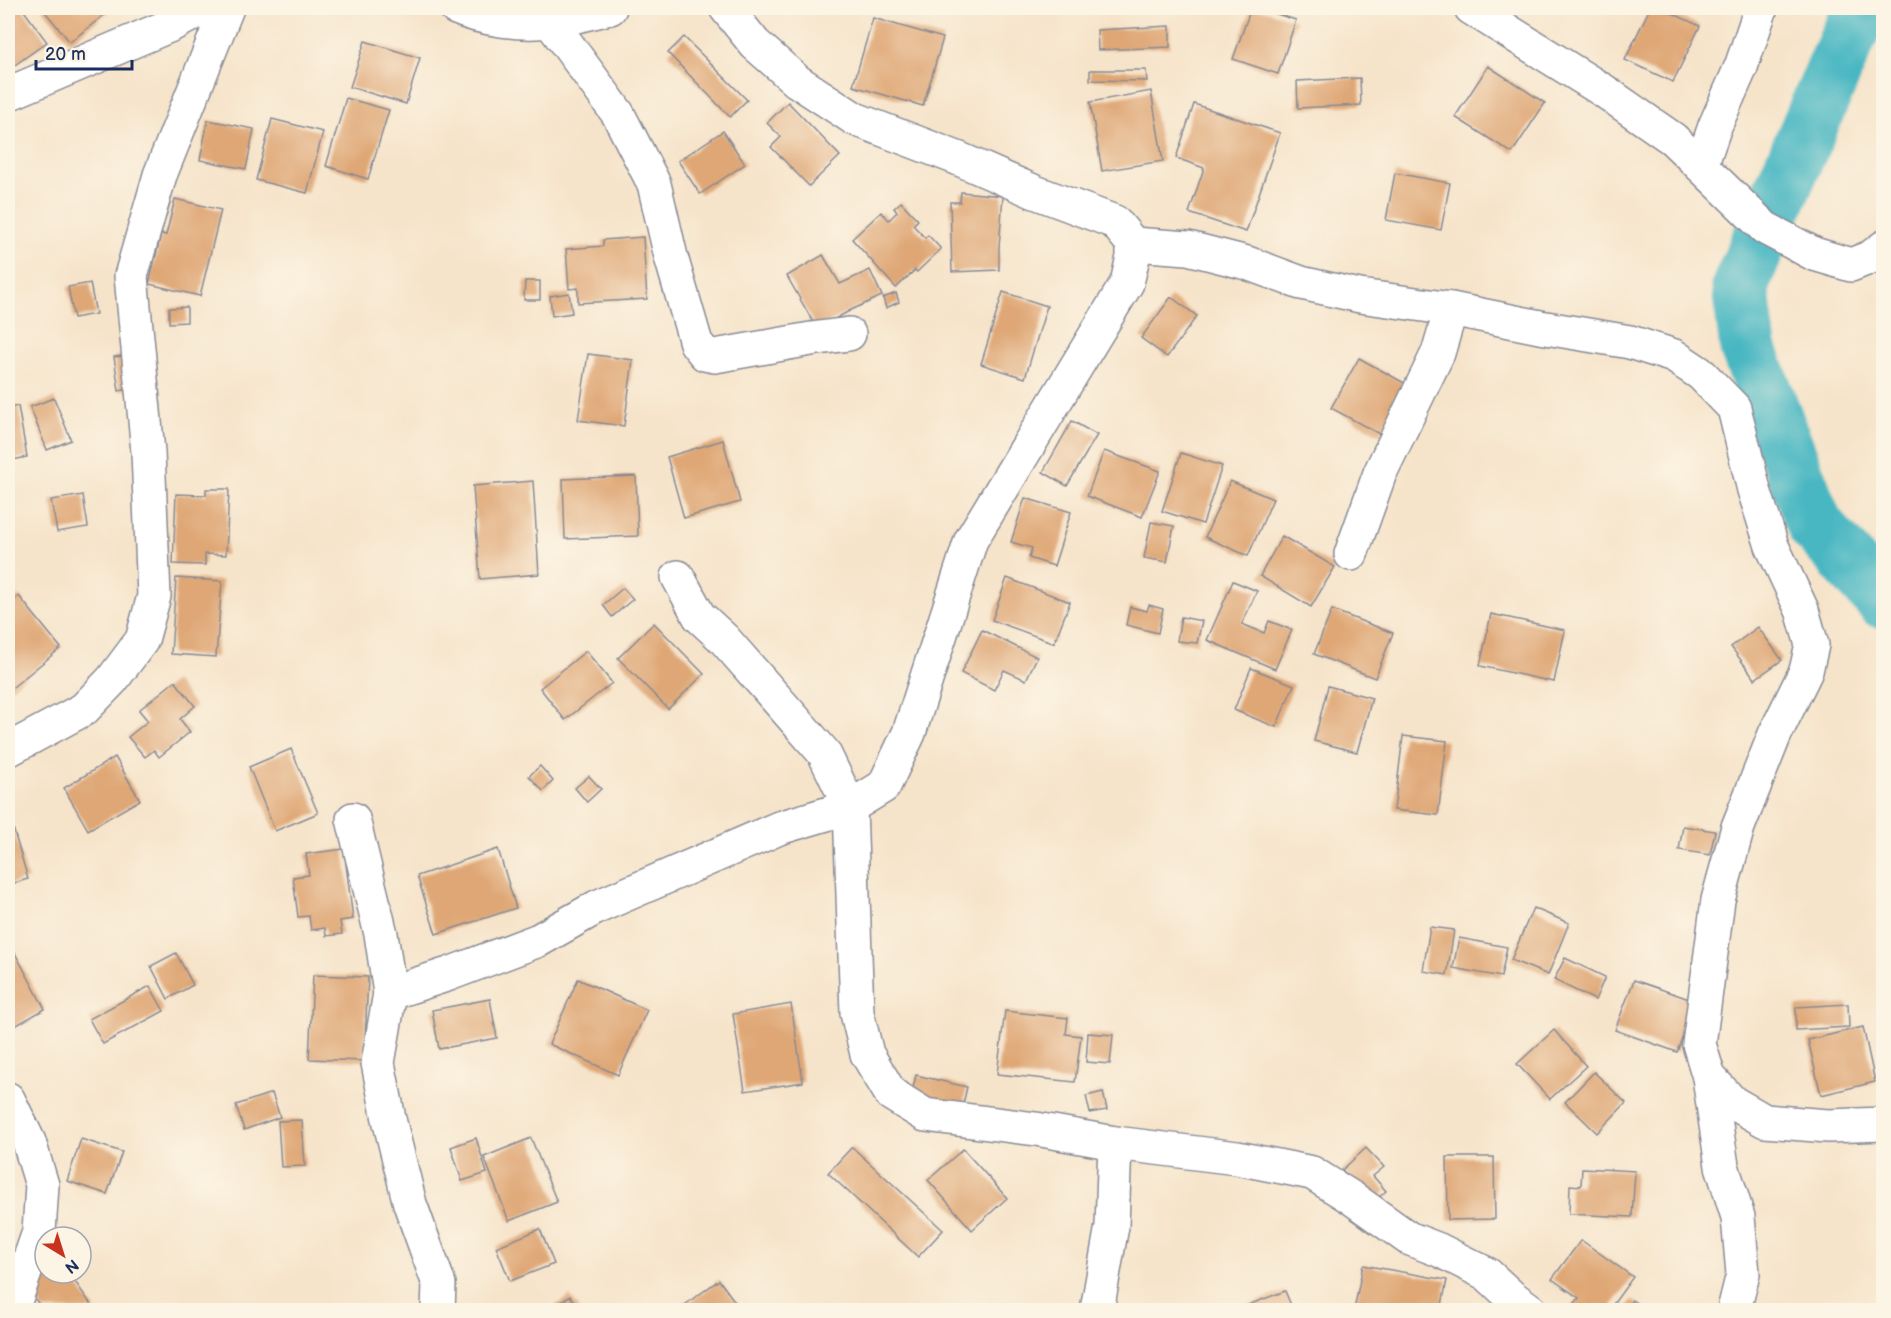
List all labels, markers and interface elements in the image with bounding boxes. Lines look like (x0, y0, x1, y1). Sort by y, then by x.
scale bar (36, 33, 132, 71)
text: 20 m (45, 44, 86, 65)
north arrow (33, 1225, 93, 1285)
text: N (61, 1254, 82, 1277)

